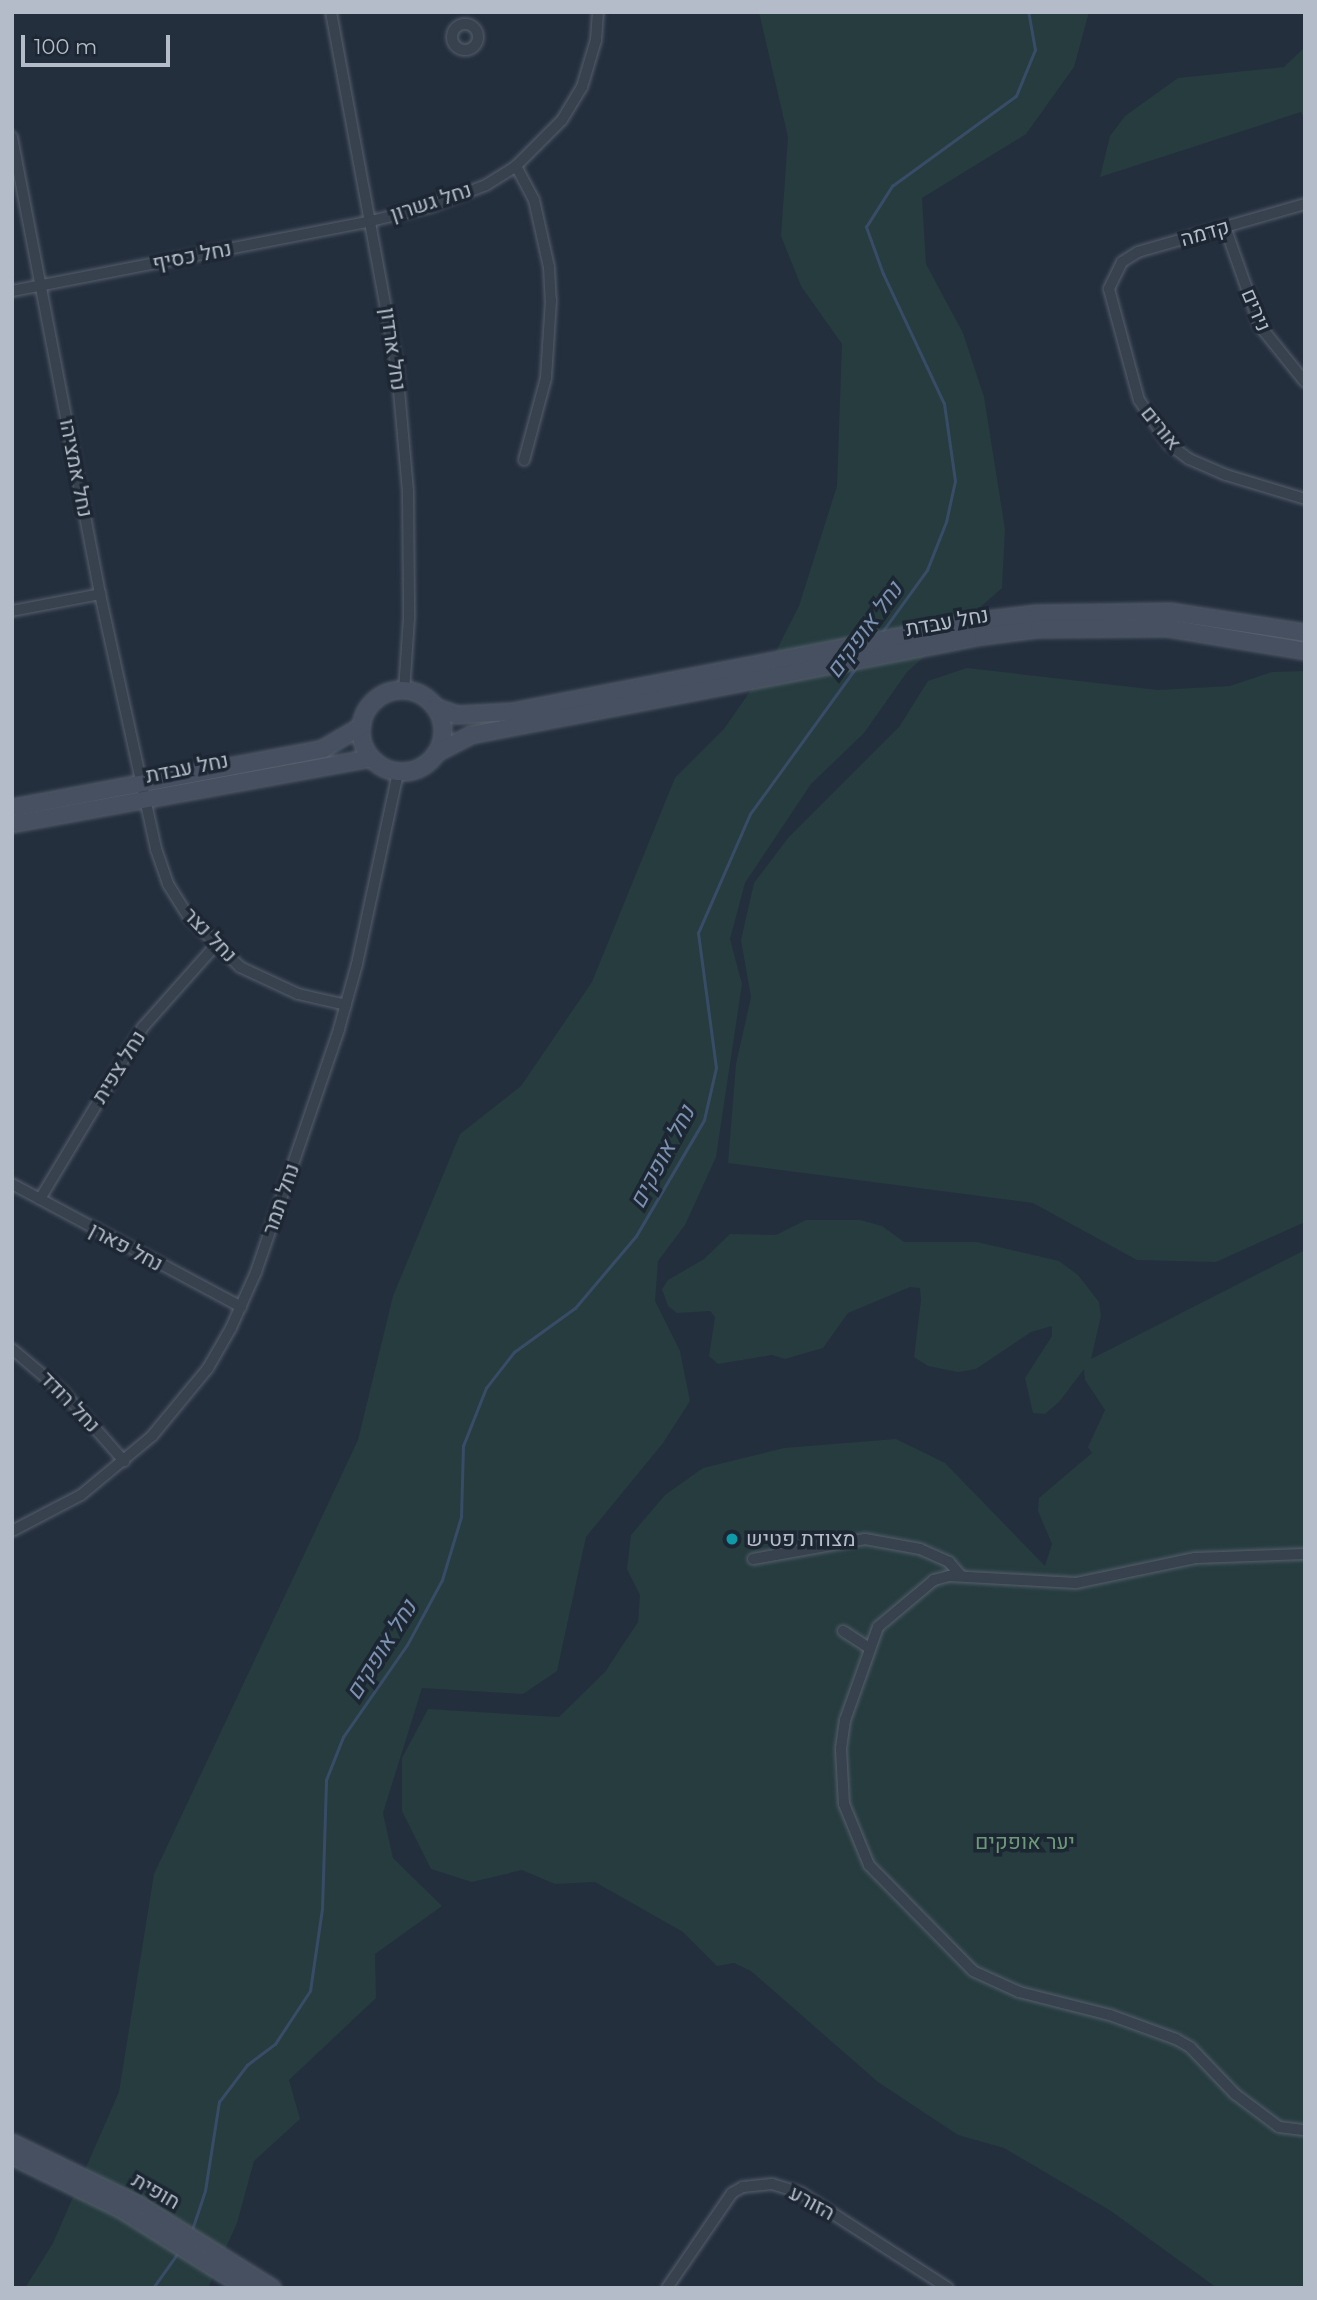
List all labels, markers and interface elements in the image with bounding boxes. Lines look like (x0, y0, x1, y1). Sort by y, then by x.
scale bar (24, 21, 173, 65)
text: 100 m (34, 34, 97, 59)
street label: נחל גשרון (387, 177, 475, 227)
street label: קדמה (1178, 214, 1232, 252)
street label: נחל כסיף (150, 236, 234, 276)
street label: נירים (1236, 285, 1276, 335)
street label: נחל ארדון (375, 306, 411, 392)
street label: אורים (1136, 401, 1186, 455)
street label: נחל אמציהו (54, 417, 98, 519)
water label: נחל אופקים (820, 577, 908, 683)
street label: נחל עבדת (903, 602, 991, 642)
street label: נחל עבדת (143, 748, 231, 788)
street label: נחל נצר (178, 902, 242, 968)
street label: נחל צפית (87, 1026, 151, 1108)
water label: נחל אופקים (624, 1101, 700, 1213)
street label: נחל תמר (257, 1160, 305, 1238)
street label: נחל פארן (85, 1217, 167, 1277)
street label: נחל רודד (35, 1366, 105, 1438)
place label: מצודת פטיש (746, 1526, 856, 1552)
marker: מצודת פטיש (724, 1531, 740, 1547)
water label: נחל אופקים (340, 1595, 422, 1705)
park label: יער אופקים (975, 1829, 1075, 1855)
street label: חופית (127, 2167, 185, 2215)
street label: הזורע (785, 2180, 839, 2226)

